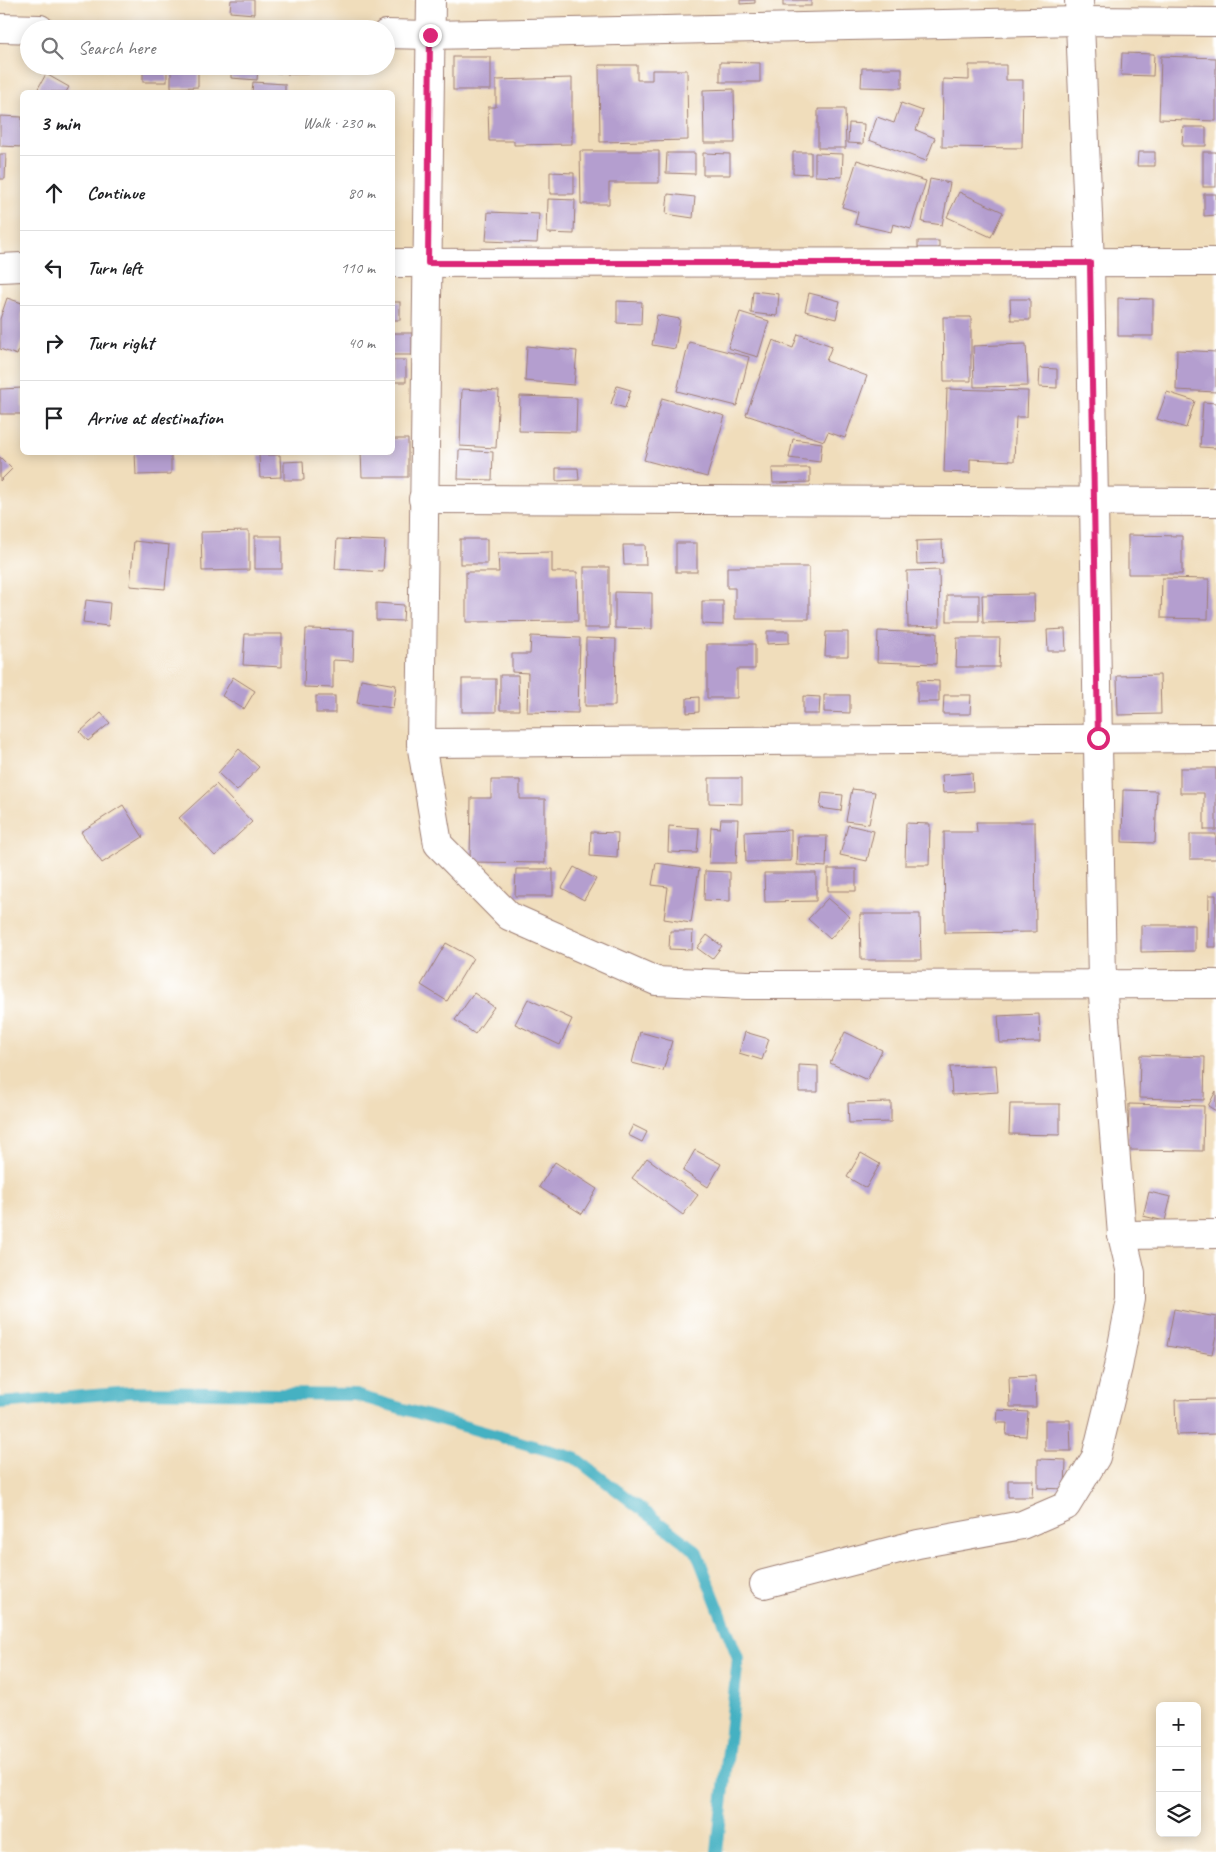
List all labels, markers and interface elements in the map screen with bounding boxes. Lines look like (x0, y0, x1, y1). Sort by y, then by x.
search box (20, 20, 395, 75)
route end (419, 24, 442, 47)
icon: search (38, 34, 66, 62)
text: Search here (78, 36, 155, 60)
text: 3 min (40, 110, 80, 136)
text: Walk · 230 m (303, 113, 375, 133)
icon: ahead (40, 179, 68, 207)
text: Continue (87, 181, 144, 205)
text: 80 m (348, 183, 375, 203)
icon: left (40, 254, 68, 282)
text: Turn left (87, 256, 142, 280)
text: 110 m (341, 258, 375, 278)
icon: right (40, 329, 68, 357)
text: Turn right (87, 331, 154, 355)
text: 40 m (348, 333, 375, 353)
icon: arrive (40, 404, 68, 432)
text: Arrive at destination (87, 406, 223, 430)
route start (1087, 727, 1110, 750)
map controls (1156, 1702, 1201, 1837)
button: + (1156, 1702, 1201, 1747)
button: − (1156, 1747, 1201, 1792)
button: layers (1156, 1792, 1201, 1837)

